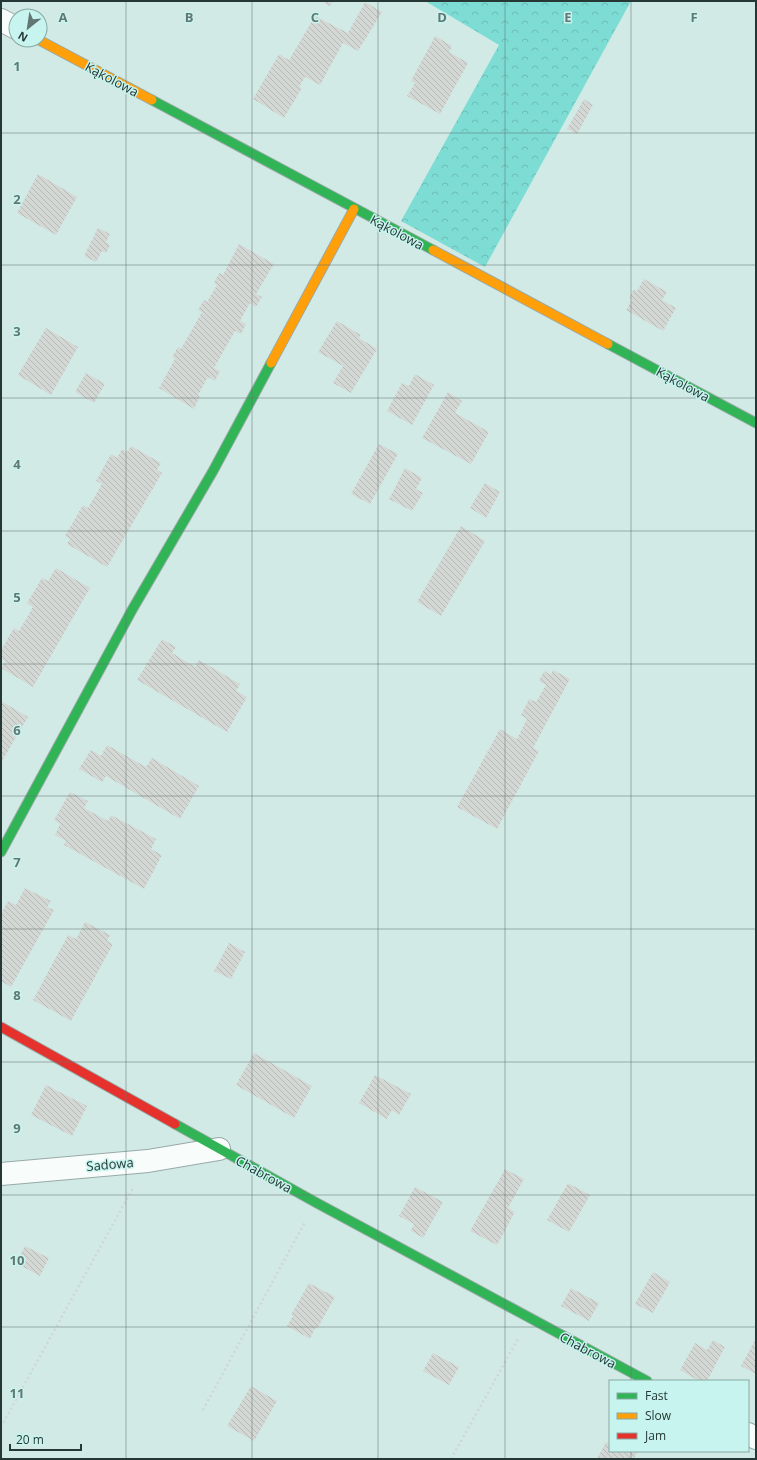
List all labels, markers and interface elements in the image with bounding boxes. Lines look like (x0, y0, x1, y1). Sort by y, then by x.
north arrow (8, 8, 48, 48)
text: A (59, 8, 68, 26)
text: B (185, 8, 194, 26)
text: C (311, 8, 319, 26)
text: D (437, 8, 447, 26)
text: E (564, 8, 572, 26)
text: F (690, 8, 698, 26)
text: N (15, 28, 30, 46)
text: 1 (13, 57, 21, 75)
street label: Kąkolowa (82, 57, 142, 101)
text: 2 (13, 190, 21, 208)
street label: Kąkolowa (367, 210, 427, 254)
text: 3 (13, 322, 21, 340)
street label: Kąkolowa (653, 362, 713, 406)
text: 4 (13, 455, 21, 473)
text: 5 (13, 588, 21, 606)
text: 6 (13, 721, 21, 739)
text: 7 (13, 853, 21, 871)
text: 8 (13, 986, 21, 1004)
text: 9 (13, 1119, 21, 1137)
street label: Chabrowa (233, 1151, 295, 1197)
street label: Sadowa (86, 1153, 134, 1175)
text: 10 (10, 1251, 24, 1269)
street label: Chabrowa (556, 1328, 620, 1372)
legend (609, 1380, 749, 1452)
text: 11 (10, 1384, 24, 1402)
text: Fast (645, 1387, 668, 1404)
text: Slow (645, 1407, 672, 1424)
scale bar (10, 1426, 81, 1452)
text: Jam (644, 1427, 666, 1444)
text: 20 m (16, 1431, 44, 1448)

